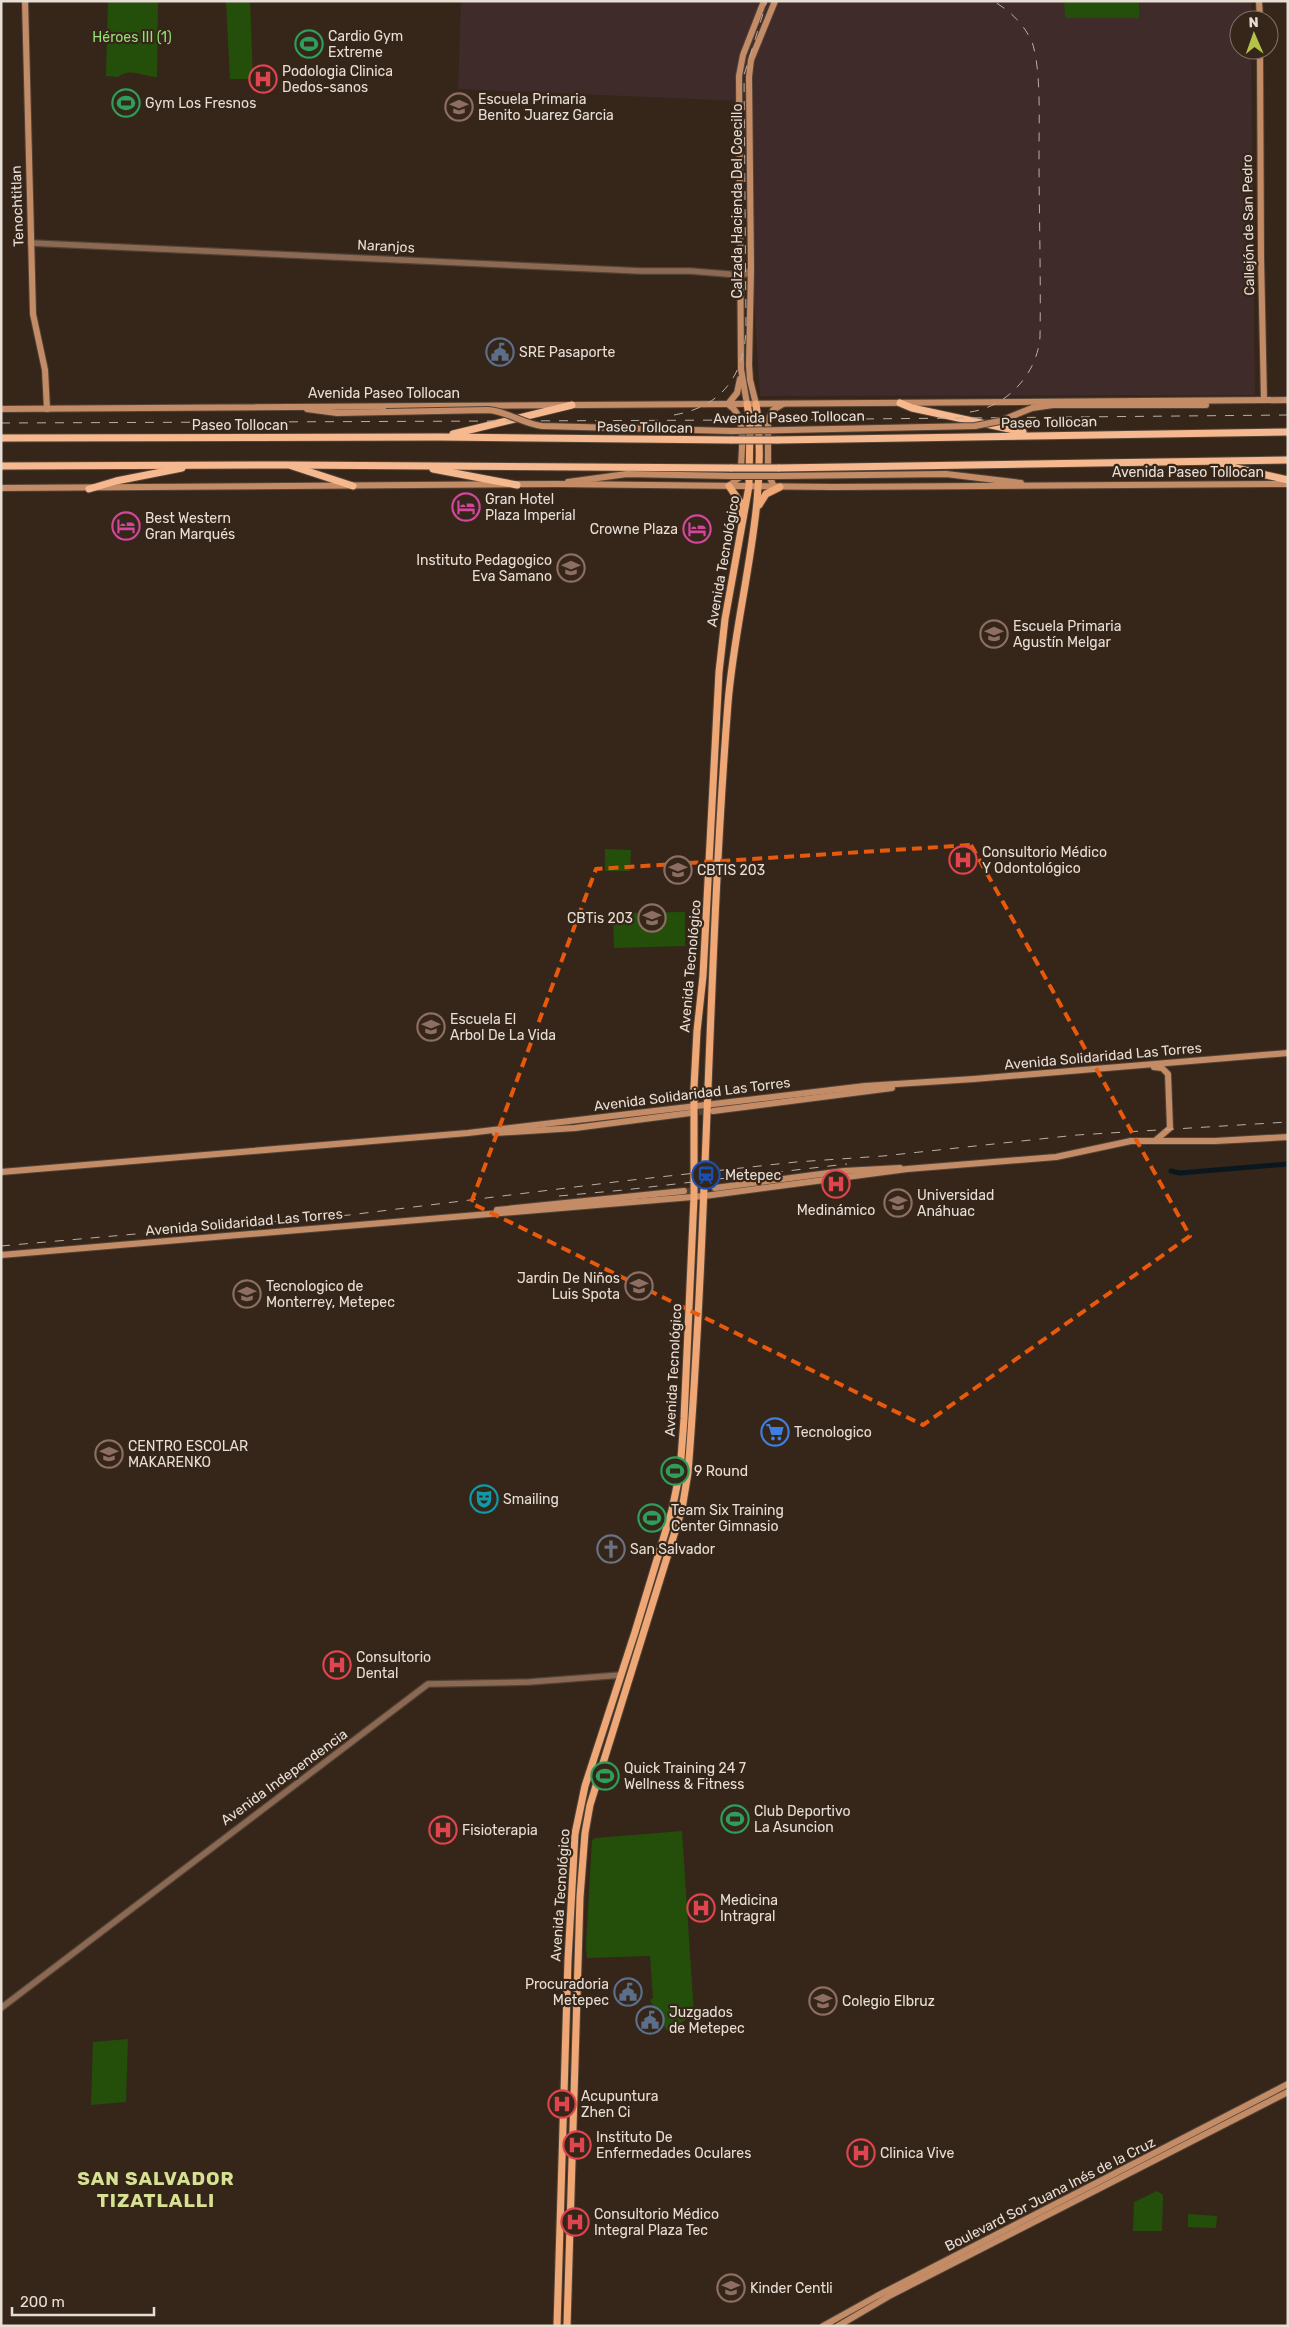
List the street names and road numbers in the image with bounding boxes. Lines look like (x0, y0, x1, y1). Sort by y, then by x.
street label: Calzada Hacienda Del Coecillo (729, 104, 746, 298)
street label: Callejón de San Pedro (1239, 154, 1258, 296)
street label: Tenochtitlan (8, 165, 27, 247)
street label: Naranjos (357, 237, 415, 256)
street label: Avenida Paseo Tollocan (308, 385, 460, 402)
street label: Avenida Paseo Tollocan (713, 408, 865, 427)
street label: Paseo Tollocan (1001, 413, 1097, 432)
street label: Paseo Tollocan (192, 417, 288, 434)
street label: Paseo Tollocan (597, 418, 693, 437)
street label: Avenida Paseo Tollocan (1112, 464, 1264, 481)
street label: Avenida Tecnológico (704, 494, 743, 628)
street label: Avenida Tecnológico (676, 899, 705, 1033)
street label: Avenida Solidaridad Las Torres (1004, 1039, 1202, 1074)
street label: Avenida Solidaridad Las Torres (593, 1074, 791, 1115)
street label: Avenida Solidaridad Las Torres (145, 1205, 343, 1240)
street label: Avenida Tecnológico (662, 1303, 685, 1437)
street label: Avenida Independencia (218, 1726, 351, 1829)
street label: Avenida Tecnológico (547, 1828, 574, 1962)
street label: Boulevard Sor Juana Inés de la Cruz (942, 2134, 1158, 2255)

